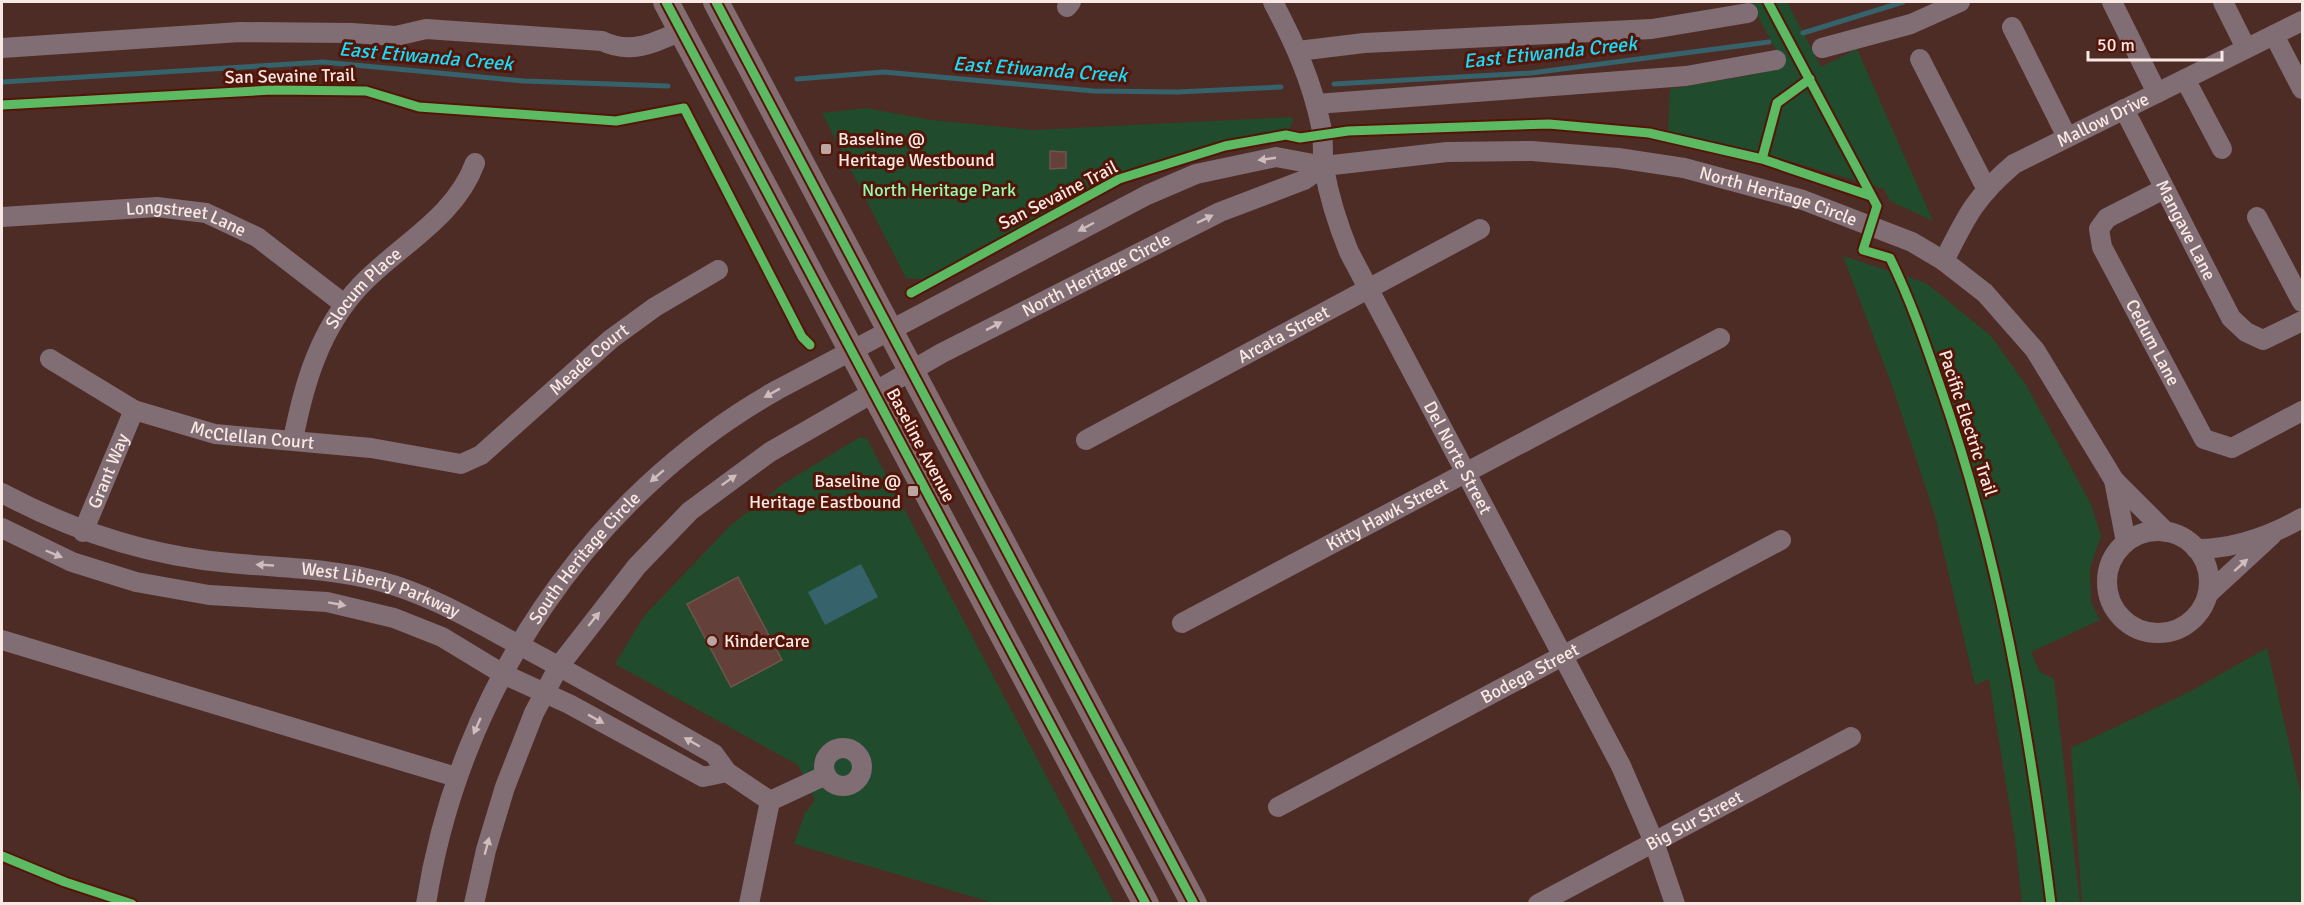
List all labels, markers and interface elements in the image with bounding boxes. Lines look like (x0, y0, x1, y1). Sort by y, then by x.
scale bar (2088, 24, 2222, 62)
water label: East Etiwanda Creek (1462, 31, 1640, 74)
text: 50 m (2097, 34, 2135, 56)
water label: East Etiwanda Creek (338, 36, 516, 77)
water label: East Etiwanda Creek (952, 51, 1130, 88)
street label: San Sevaine Trail (225, 64, 355, 88)
street label: Mallow Drive (2053, 88, 2153, 152)
place label: Baseline @ Heritage Westbound (838, 128, 995, 171)
marker: Baseline @ Heritage Westbound (819, 142, 833, 156)
one-way arrow (1257, 154, 1276, 163)
street label: San Sevaine Trail (995, 156, 1121, 234)
street label: North Heritage Circle (1697, 162, 1860, 231)
street label: Mangave Lane (2151, 176, 2221, 284)
park label: North Heritage Park (862, 179, 1016, 201)
street label: Longstreet Lane (125, 196, 250, 241)
one-way arrow (1197, 214, 1214, 223)
one-way arrow (1077, 223, 1094, 232)
street label: North Heritage Circle (1018, 228, 1175, 322)
street label: Slocum Place (321, 243, 406, 333)
street label: Cedum Lane (2121, 296, 2185, 390)
street label: Arcata Street (1234, 301, 1333, 368)
street label: Meade Court (545, 319, 633, 400)
one-way arrow (986, 322, 1003, 331)
street label: Pacific Electric Trail (1934, 347, 2002, 499)
street label: Baseline Avenue (882, 384, 960, 506)
one-way arrow (763, 388, 780, 398)
street label: Del Norte Street (1419, 397, 1497, 518)
street label: McClellan Court (188, 416, 315, 454)
street label: Grant Way (83, 430, 134, 512)
one-way arrow (650, 469, 665, 482)
place label: Baseline @ Heritage Eastbound (749, 470, 901, 513)
street label: Kitty Hawk Street (1322, 473, 1452, 556)
one-way arrow (721, 474, 737, 486)
marker: Baseline @ Heritage Eastbound (906, 484, 920, 498)
street label: South Heritage Circle (524, 487, 645, 628)
one-way arrow (45, 550, 63, 559)
street label: West Liberty Parkway (300, 558, 464, 623)
one-way arrow (2233, 559, 2248, 572)
one-way arrow (256, 561, 275, 570)
one-way arrow (328, 600, 347, 609)
one-way arrow (588, 611, 601, 627)
place label: KinderCare (724, 630, 810, 652)
marker: KinderCare (705, 634, 719, 648)
street label: Bodega Street (1477, 638, 1583, 709)
one-way arrow (588, 714, 605, 724)
one-way arrow (472, 717, 481, 734)
one-way arrow (683, 737, 700, 747)
street label: Big Sur Street (1642, 786, 1746, 855)
one-way arrow (483, 837, 492, 855)

